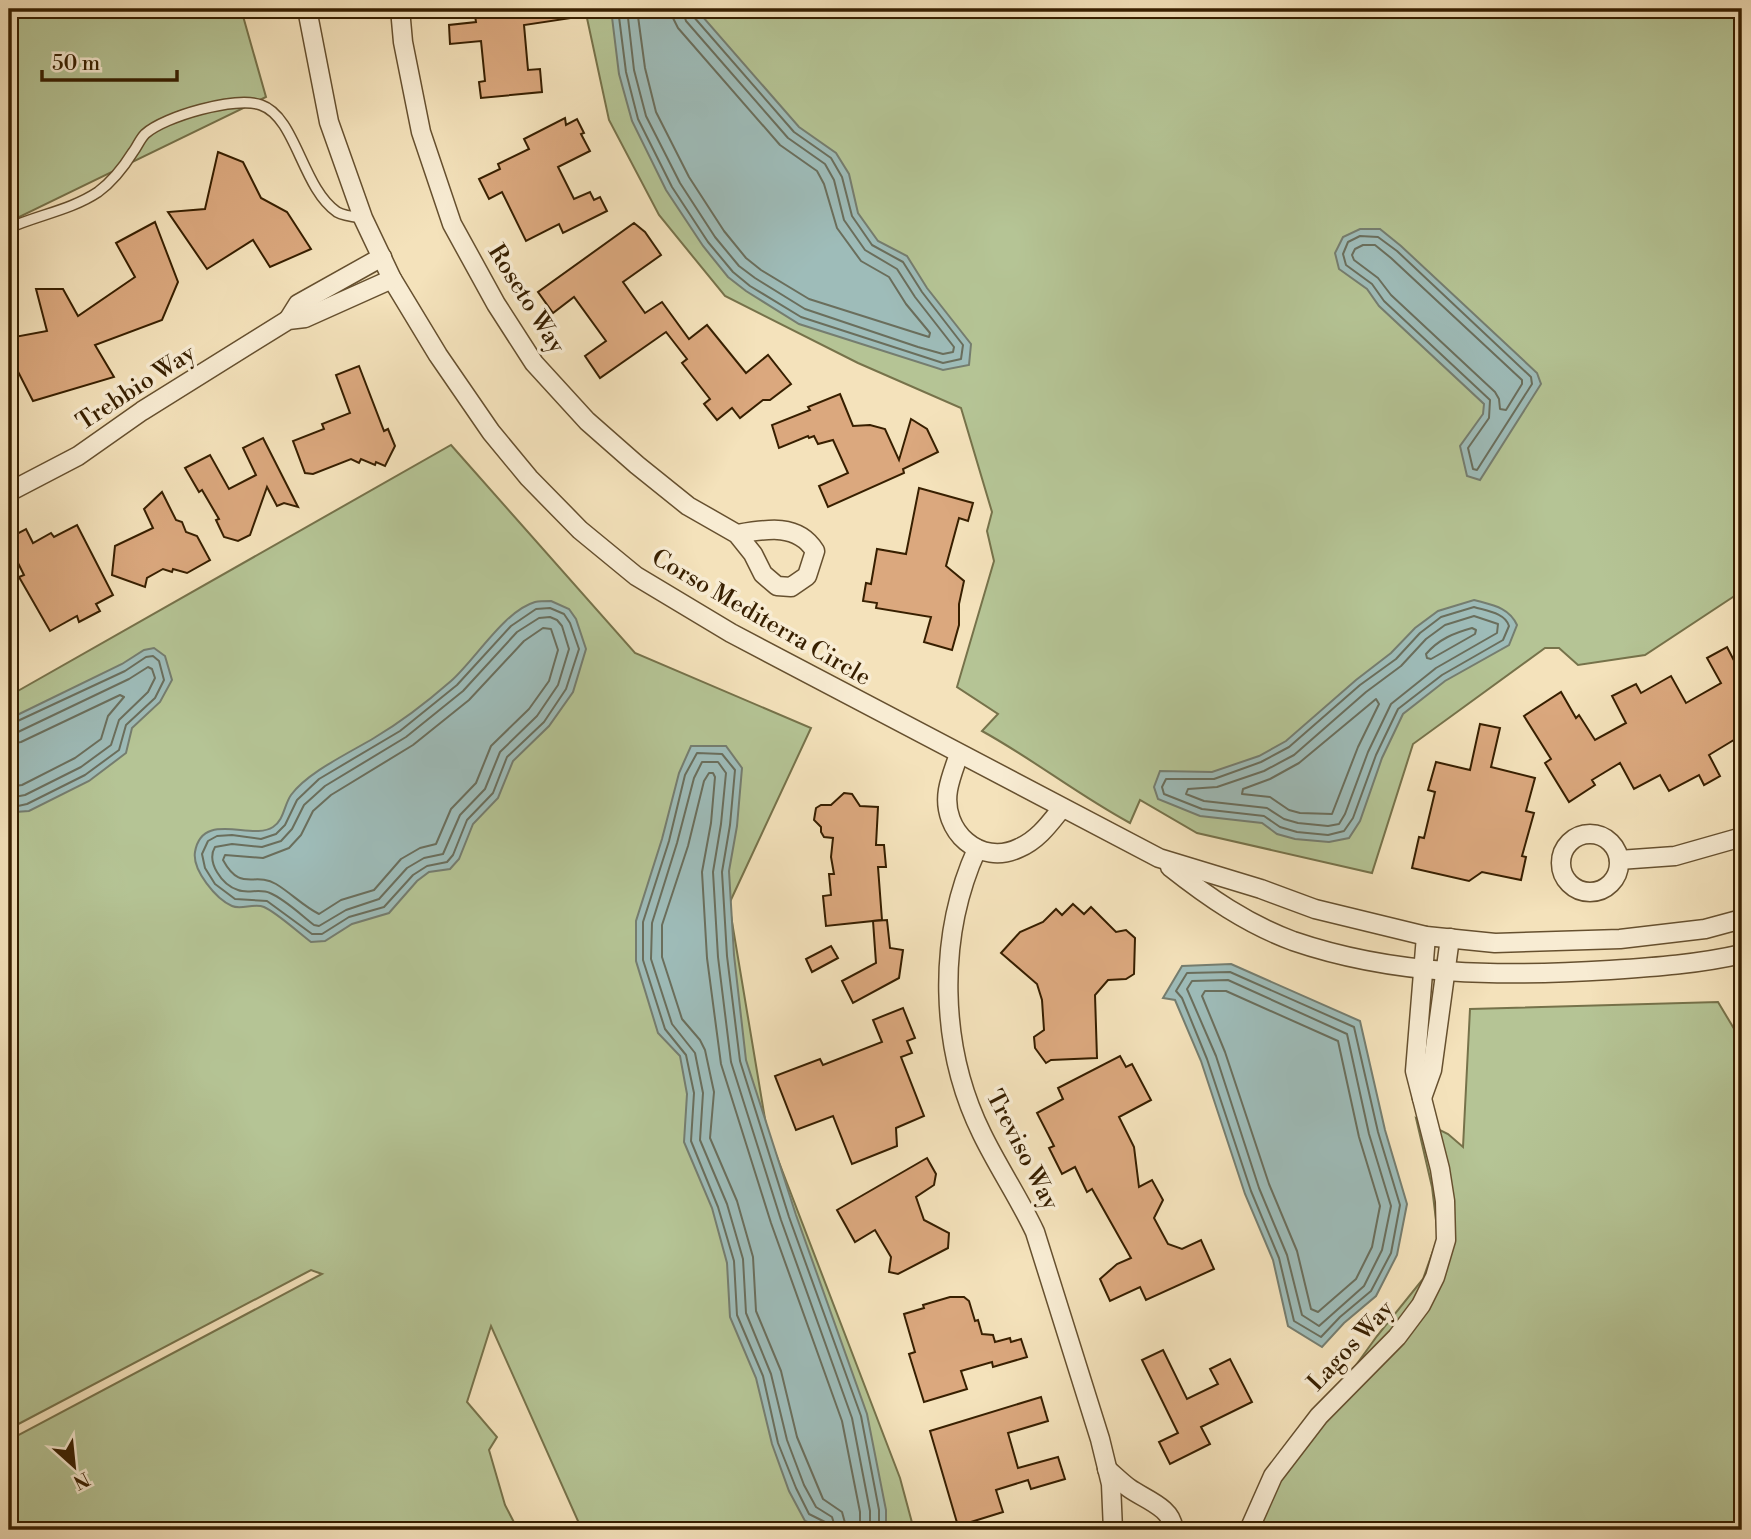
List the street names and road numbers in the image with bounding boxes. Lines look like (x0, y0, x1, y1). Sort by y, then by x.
street label: Roseto Way (481, 239, 571, 359)
street label: Trebbio Way (71, 338, 201, 438)
street label: Corso Mediterra Circle (646, 543, 876, 693)
street label: Treviso Way (979, 1085, 1065, 1215)
street label: Lagos Way (1301, 1294, 1401, 1398)

